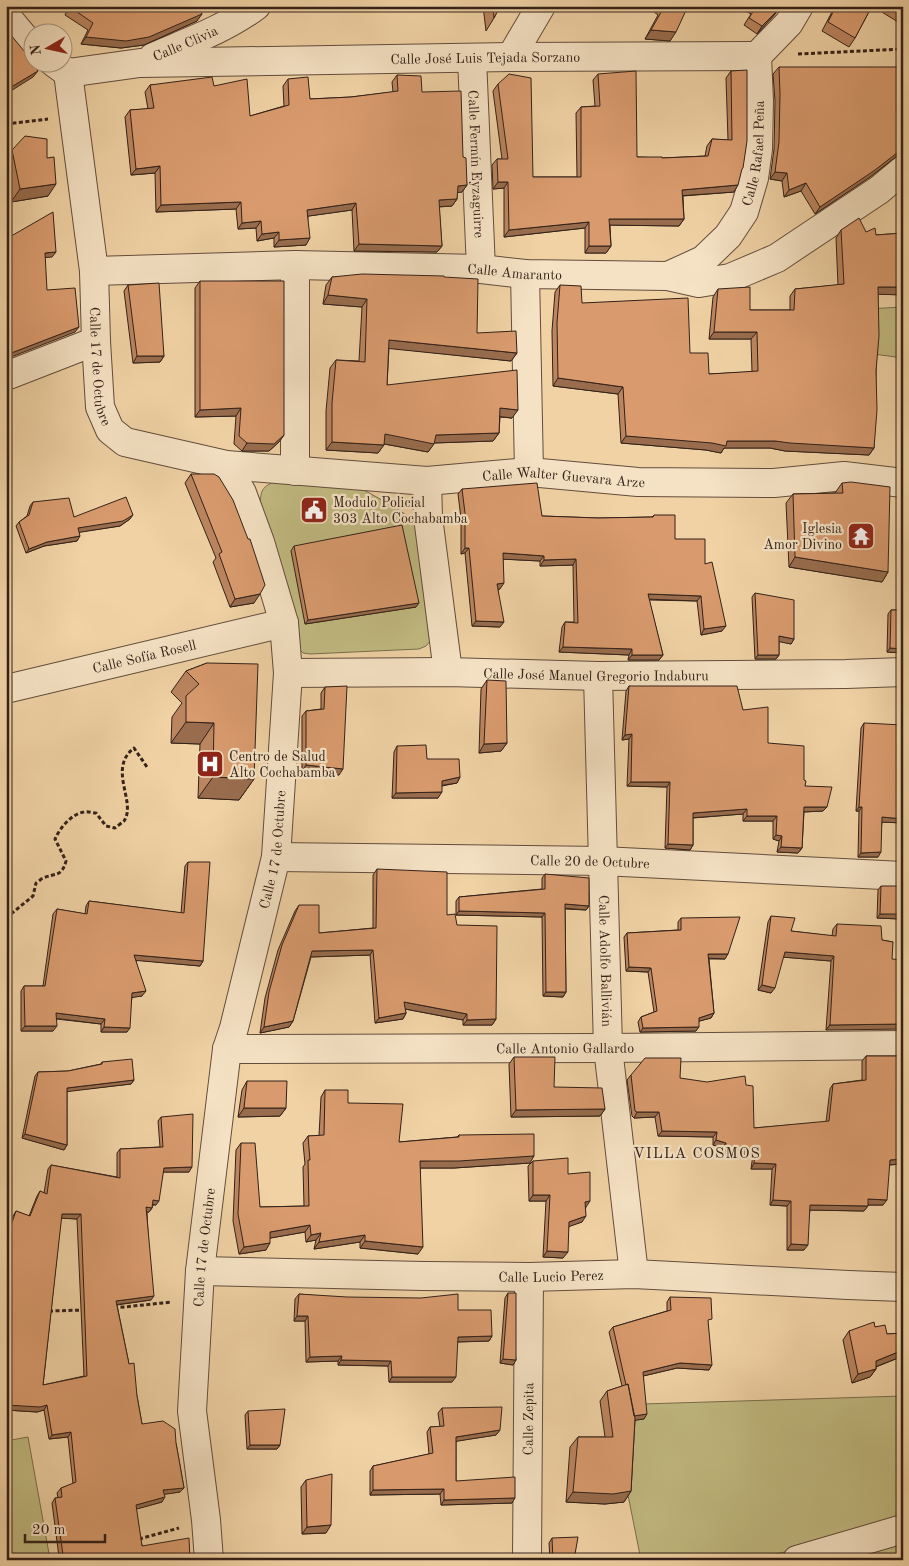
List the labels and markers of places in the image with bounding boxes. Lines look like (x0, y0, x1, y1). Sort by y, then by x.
public building icon: Modulo Policial 303 Alto Cochabamba (299, 495, 329, 525)
place label: Modulo Policial 303 Alto Cochabamba (333, 496, 468, 526)
temple icon: Iglesia Amor Divino (846, 521, 876, 551)
place label: Iglesia Amor Divino (763, 522, 842, 552)
hospital icon: Centro de Salud Alto Cochabamba (195, 749, 225, 779)
place label: Centro de Salud Alto Cochabamba (229, 750, 336, 780)

